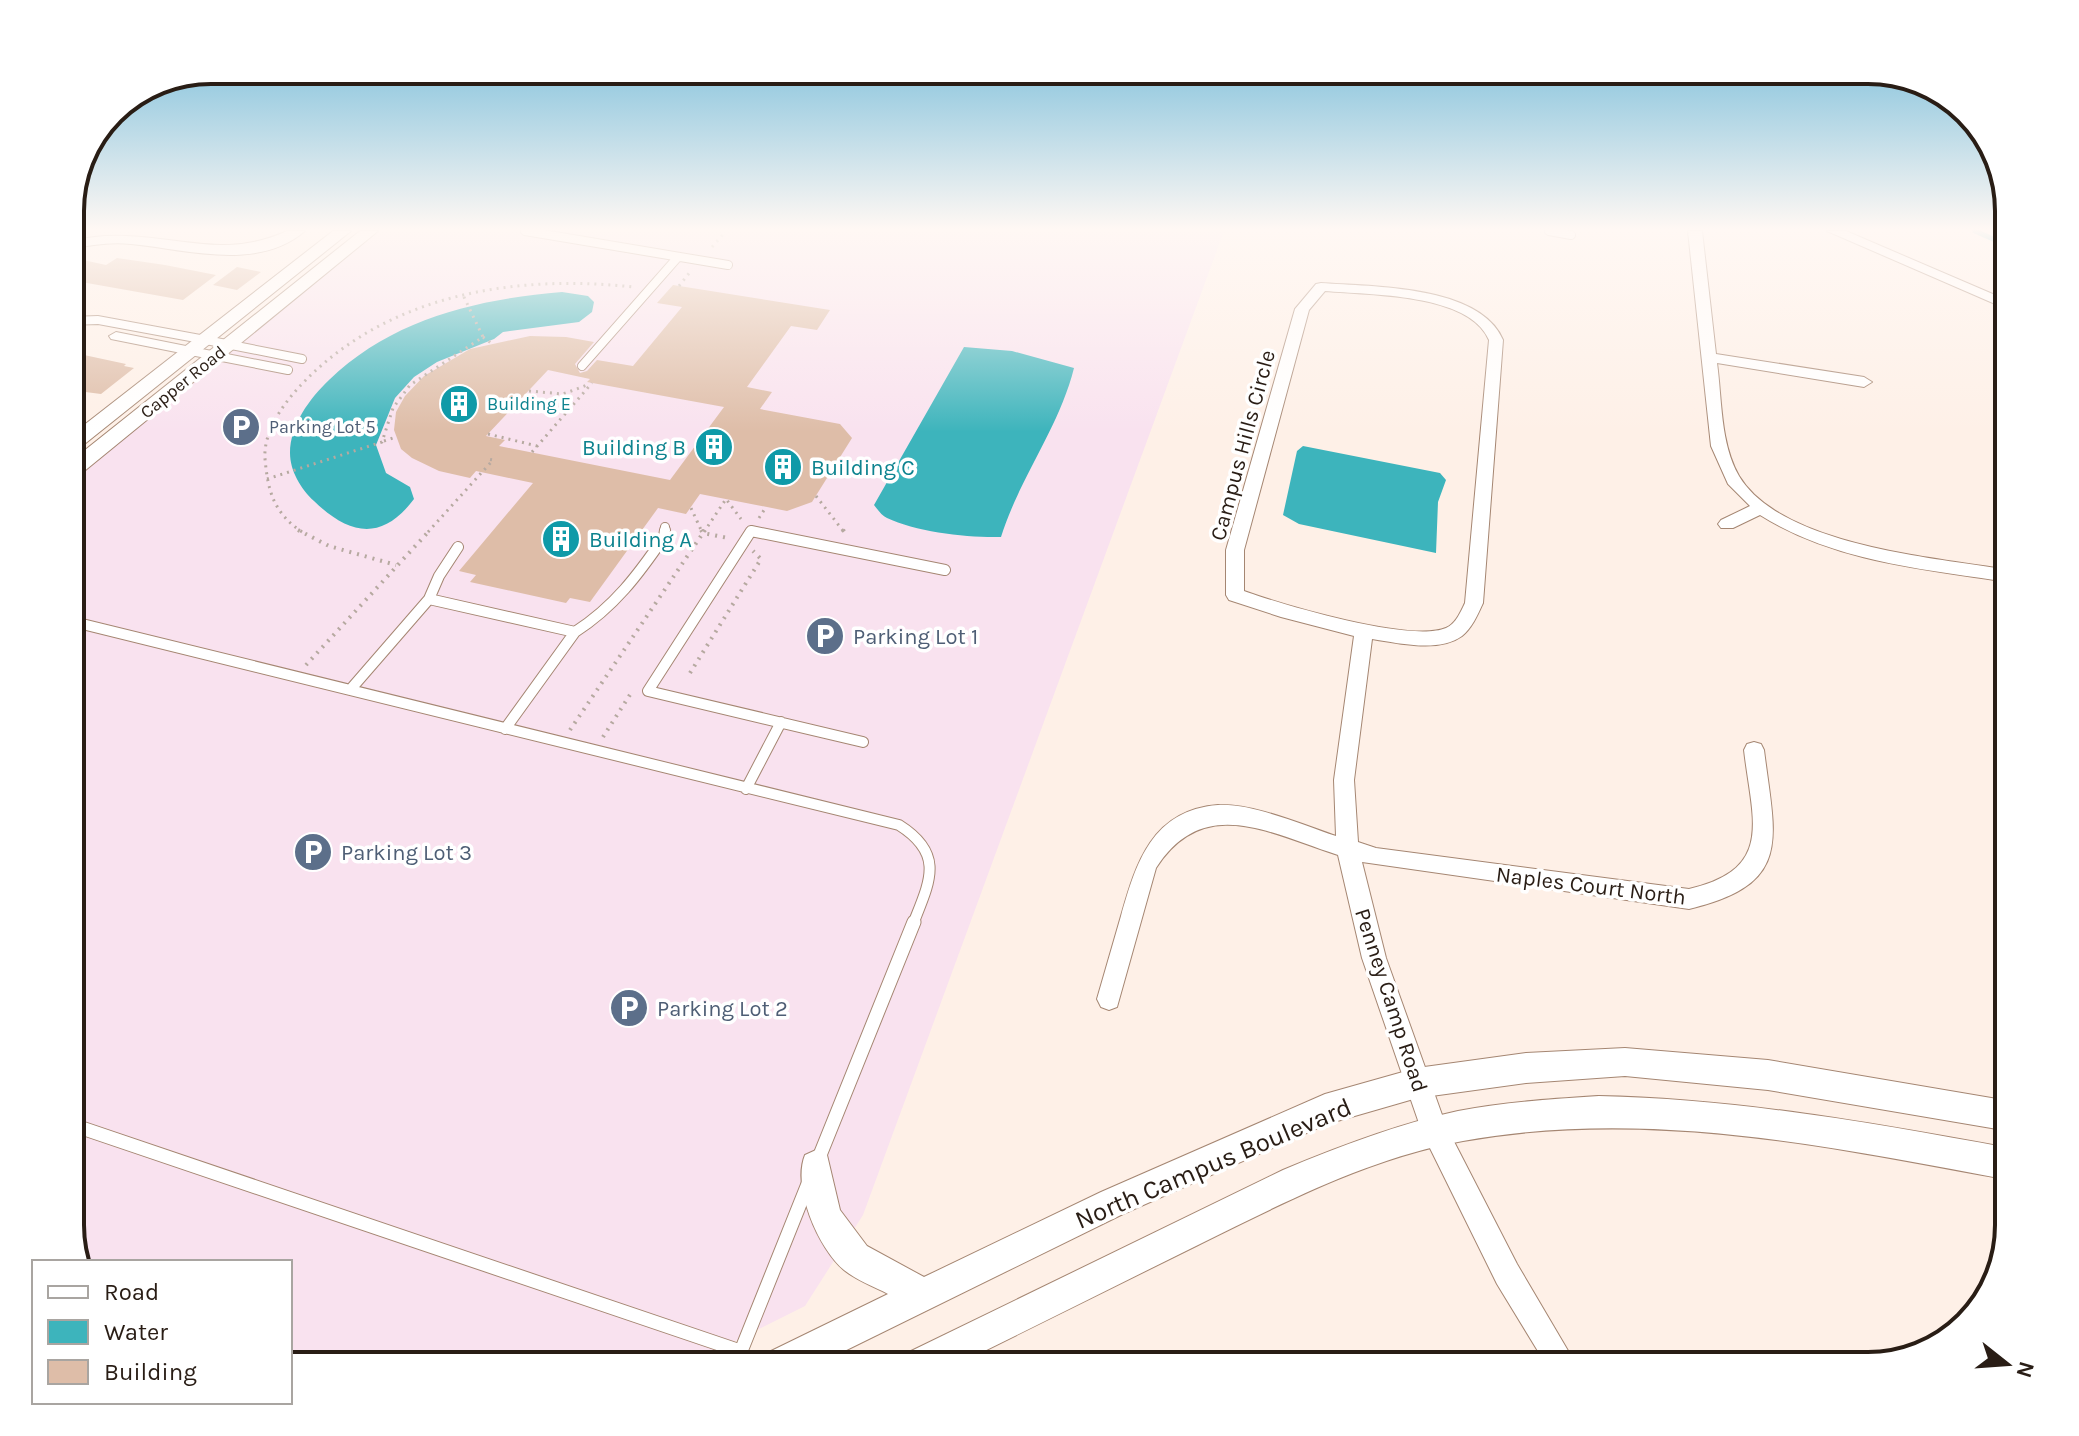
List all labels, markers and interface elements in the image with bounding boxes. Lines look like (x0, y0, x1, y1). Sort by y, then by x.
street label: Capper Road (136, 341, 230, 423)
street label: Campus Hills Circle (1205, 347, 1281, 543)
building icon: Building E (438, 383, 480, 425)
place label: Building E (487, 393, 571, 415)
parking icon: Parking Lot 5 (220, 406, 262, 448)
place label: Parking Lot 5 (269, 416, 376, 438)
building icon: Building B (693, 426, 735, 468)
place label: Building B (582, 435, 686, 461)
building icon: Building C (762, 446, 804, 488)
place label: Building C (811, 455, 915, 481)
building icon: Building A (540, 518, 582, 560)
place label: Building A (589, 527, 692, 553)
parking icon: Parking Lot 1 (804, 615, 846, 657)
place label: Parking Lot 1 (853, 624, 978, 650)
parking icon: Parking Lot 3 (292, 831, 334, 873)
place label: Parking Lot 3 (341, 840, 472, 866)
street label: Naples Court North (1494, 861, 1687, 911)
street label: Penney Camp Road (1349, 905, 1433, 1095)
parking icon: Parking Lot 2 (608, 987, 650, 1029)
place label: Parking Lot 2 (657, 996, 788, 1022)
street label: North Campus Boulevard (1070, 1091, 1356, 1236)
legend (32, 1260, 292, 1404)
text: Road (104, 1278, 159, 1306)
text: Water (104, 1318, 168, 1346)
north arrow (1967, 1324, 2047, 1404)
text: Building (104, 1358, 197, 1386)
text: N (2010, 1358, 2040, 1381)

